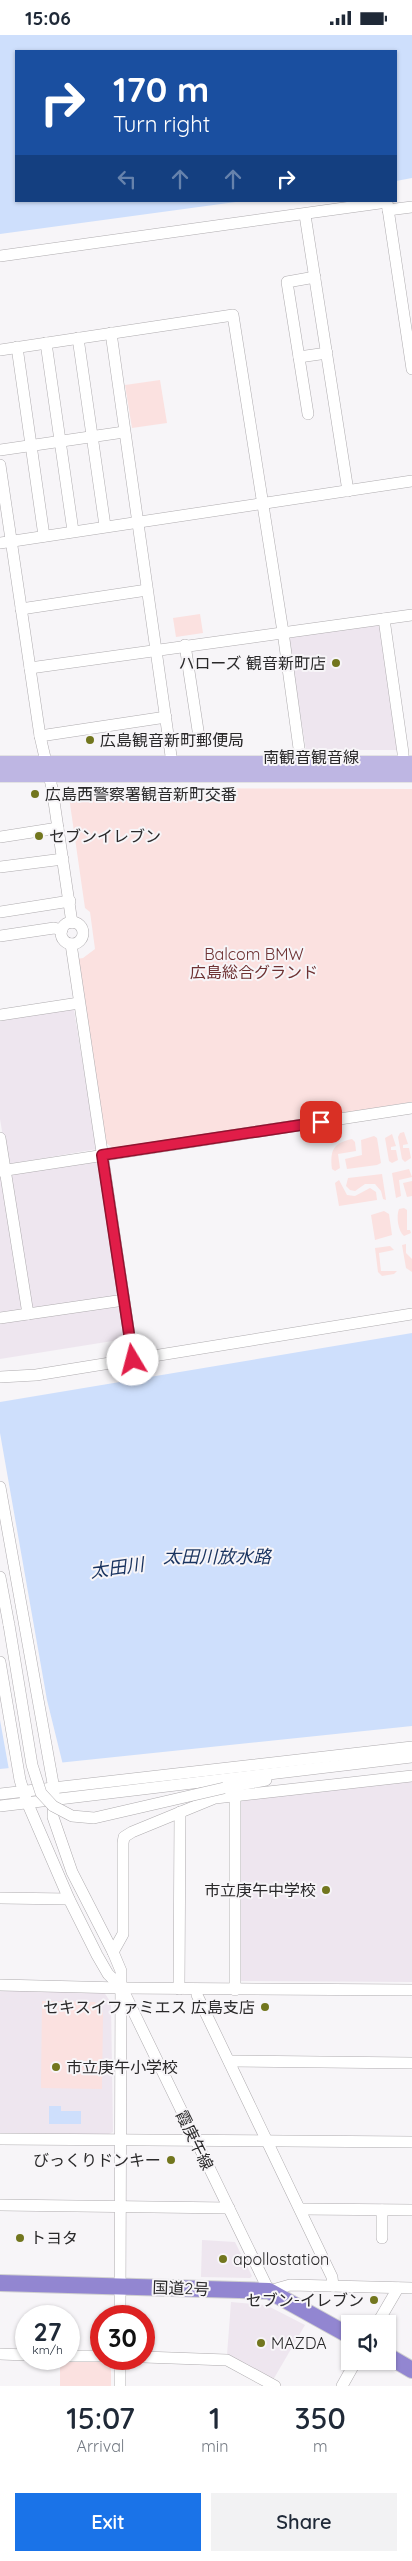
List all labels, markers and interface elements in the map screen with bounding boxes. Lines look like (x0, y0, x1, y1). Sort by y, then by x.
text: 15:06 (25, 6, 71, 30)
text: 170 m (113, 67, 209, 111)
icon: right (30, 70, 95, 135)
text: Turn right (113, 110, 210, 138)
icon: left (113, 165, 141, 193)
icon: ahead (166, 165, 194, 193)
icon: ahead (219, 165, 247, 193)
icon: right (272, 165, 300, 193)
place label: ハローズ 観音新町店 (178, 653, 326, 673)
marker: ハローズ 観音新町店 (330, 657, 342, 669)
place label: 広島観音新町郵便局 (100, 730, 244, 750)
marker: 広島観音新町郵便局 (84, 734, 96, 746)
street label: 南観音観音線 (263, 747, 359, 767)
place label: 広島西警察署観音新町交番 (45, 784, 237, 804)
marker: 広島西警察署観音新町交番 (29, 788, 41, 800)
place label: セブンイレブン (49, 826, 161, 846)
marker: セブンイレブン (33, 830, 45, 842)
park label: Balcom BMW 広島総合グランド (190, 944, 318, 982)
pin (300, 1101, 342, 1143)
icon: arrive (307, 1108, 335, 1136)
position arrow (106, 1333, 158, 1385)
water label: 太田川放水路 (163, 1545, 273, 1568)
water label: 太田川 (89, 1552, 147, 1583)
place label: 市立庚午中学校 (204, 1880, 316, 1900)
marker: 市立庚午中学校 (320, 1884, 332, 1896)
place label: セキスイファミエス 広島支店 (43, 1997, 255, 2017)
marker: セキスイファミエス 広島支店 (259, 2001, 271, 2013)
place label: 市立庚午小学校 (66, 2057, 178, 2077)
marker: 市立庚午小学校 (50, 2061, 62, 2073)
street label: 霞庚午線 (172, 2107, 218, 2173)
place label: びっくりドンキー (33, 2150, 161, 2170)
marker: びっくりドンキー (165, 2154, 177, 2166)
place label: トヨタ (30, 2228, 78, 2248)
marker: トヨタ (14, 2232, 26, 2244)
place label: apollostation (233, 2249, 329, 2269)
marker: apollostation (217, 2253, 229, 2265)
street label: 国道2号 (152, 2277, 210, 2299)
place label: セブン-イレブン (246, 2290, 364, 2310)
marker: セブン-イレブン (368, 2294, 380, 2306)
speed limit sign: 30 (90, 2305, 155, 2370)
map controls (341, 2315, 396, 2370)
button: sound (341, 2315, 396, 2370)
text: 27 (34, 2316, 61, 2347)
place label: MAZDA (271, 2333, 327, 2353)
marker: MAZDA (255, 2337, 267, 2349)
text: km/h (32, 2342, 63, 2357)
text: 15:07 (66, 2399, 135, 2437)
text: 1 (209, 2399, 221, 2437)
text: 350 (295, 2399, 346, 2437)
text: Arrival (77, 2436, 125, 2456)
text: min (201, 2436, 228, 2456)
text: m (313, 2436, 327, 2456)
button: Exit (15, 2493, 201, 2551)
button: Share (211, 2493, 397, 2551)

